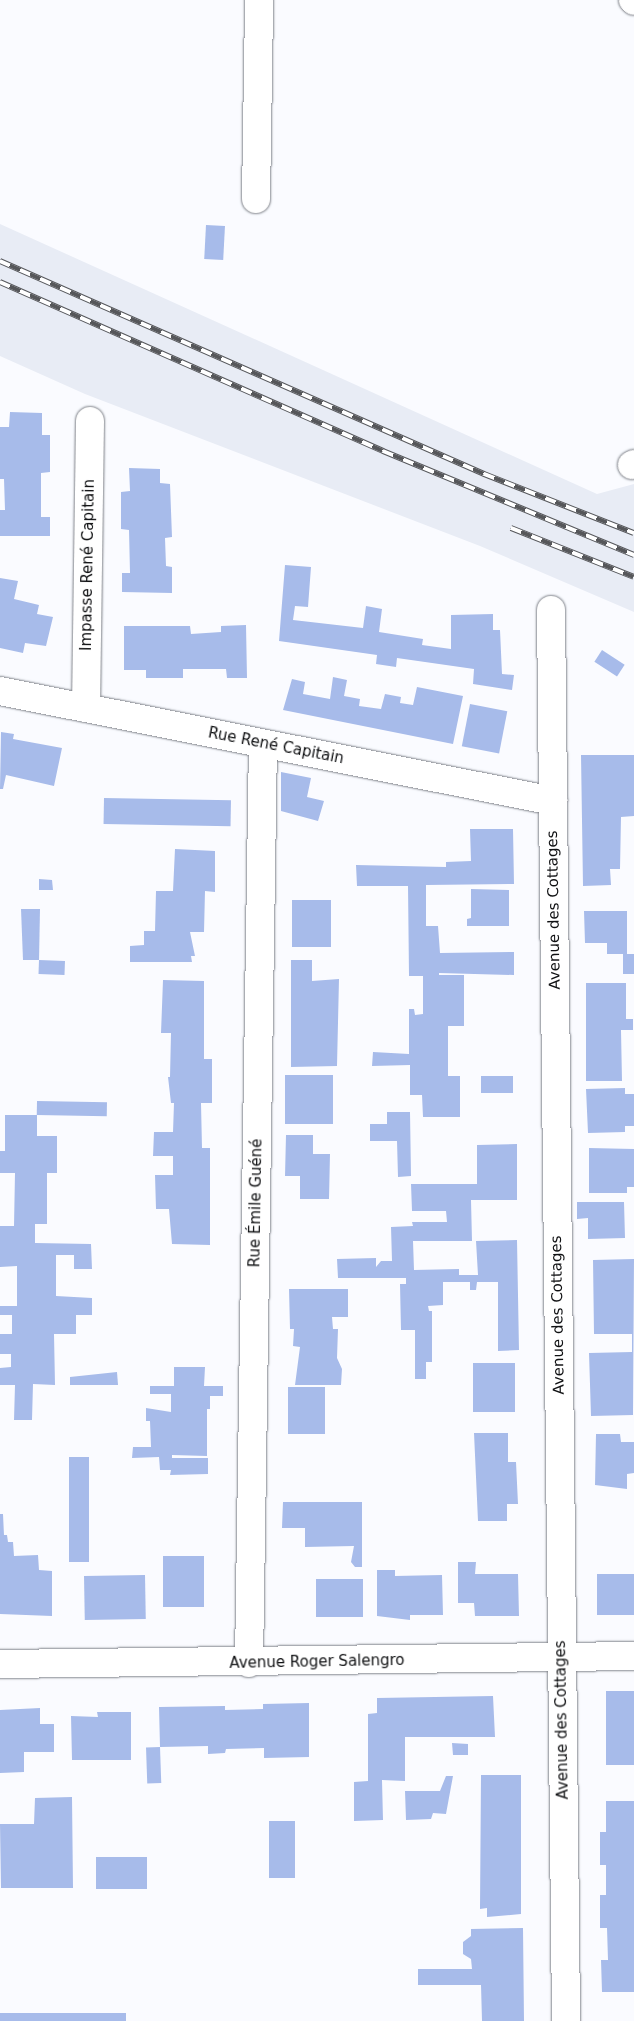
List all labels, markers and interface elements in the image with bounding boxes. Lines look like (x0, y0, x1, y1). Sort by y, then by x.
street label: Impasse René Capitain (78, 479, 98, 651)
street label: Rue René Capitain (207, 724, 345, 768)
street label: Avenue des Cottages (544, 830, 564, 990)
street label: Rue Émile Guéné (246, 1138, 266, 1268)
street label: Avenue des Cottages (548, 1235, 568, 1395)
street label: Avenue des Cottages (552, 1640, 572, 1800)
street label: Avenue Roger Salengro (229, 1651, 405, 1673)

